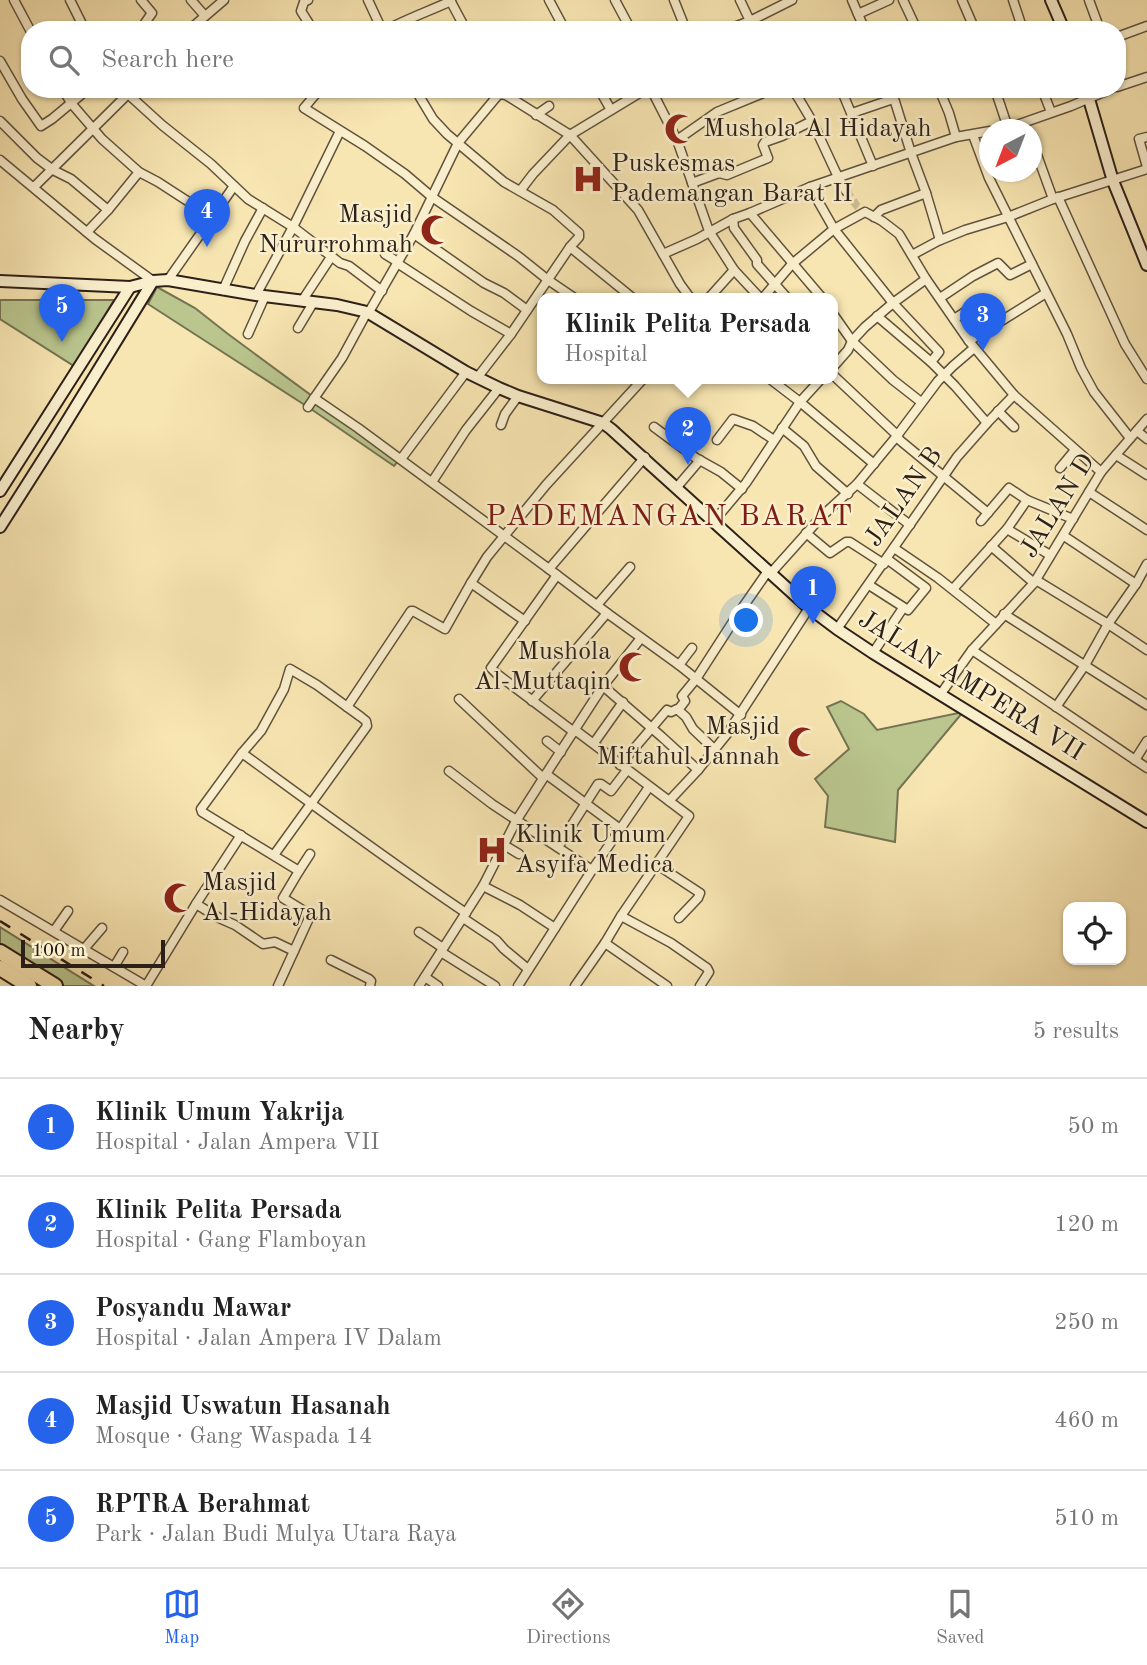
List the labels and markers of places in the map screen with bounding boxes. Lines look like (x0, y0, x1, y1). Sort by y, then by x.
mosque icon: Mushola Al Hidayah (663, 112, 697, 146)
place label: Mushola Al Hidayah (703, 116, 932, 142)
place label: Puskesmas Pademangan Barat II (611, 151, 853, 207)
hospital icon: Puskesmas Pademangan Barat II (571, 162, 605, 196)
pin: 4 (184, 189, 230, 247)
place label: Masjid Nururrohmah (259, 202, 413, 258)
mosque icon: Masjid Nururrohmah (419, 213, 453, 247)
pin: 5 (39, 284, 85, 342)
pin: 3 (960, 293, 1006, 351)
pin: 2 (665, 407, 711, 465)
pin: 1 (790, 566, 836, 624)
place label: Mushola Al-Muttaqin (474, 639, 611, 695)
mosque icon: Mushola Al-Muttaqin (617, 650, 651, 684)
place label: Masjid Miftahul Jannah (596, 714, 780, 770)
mosque icon: Masjid Miftahul Jannah (786, 725, 820, 759)
place label: Klinik Umum Asyifa Medica (515, 822, 674, 878)
hospital icon: Klinik Umum Asyifa Medica (475, 833, 509, 867)
place label: Masjid Al-Hidayah (202, 870, 332, 926)
mosque icon: Masjid Al-Hidayah (162, 881, 196, 915)

